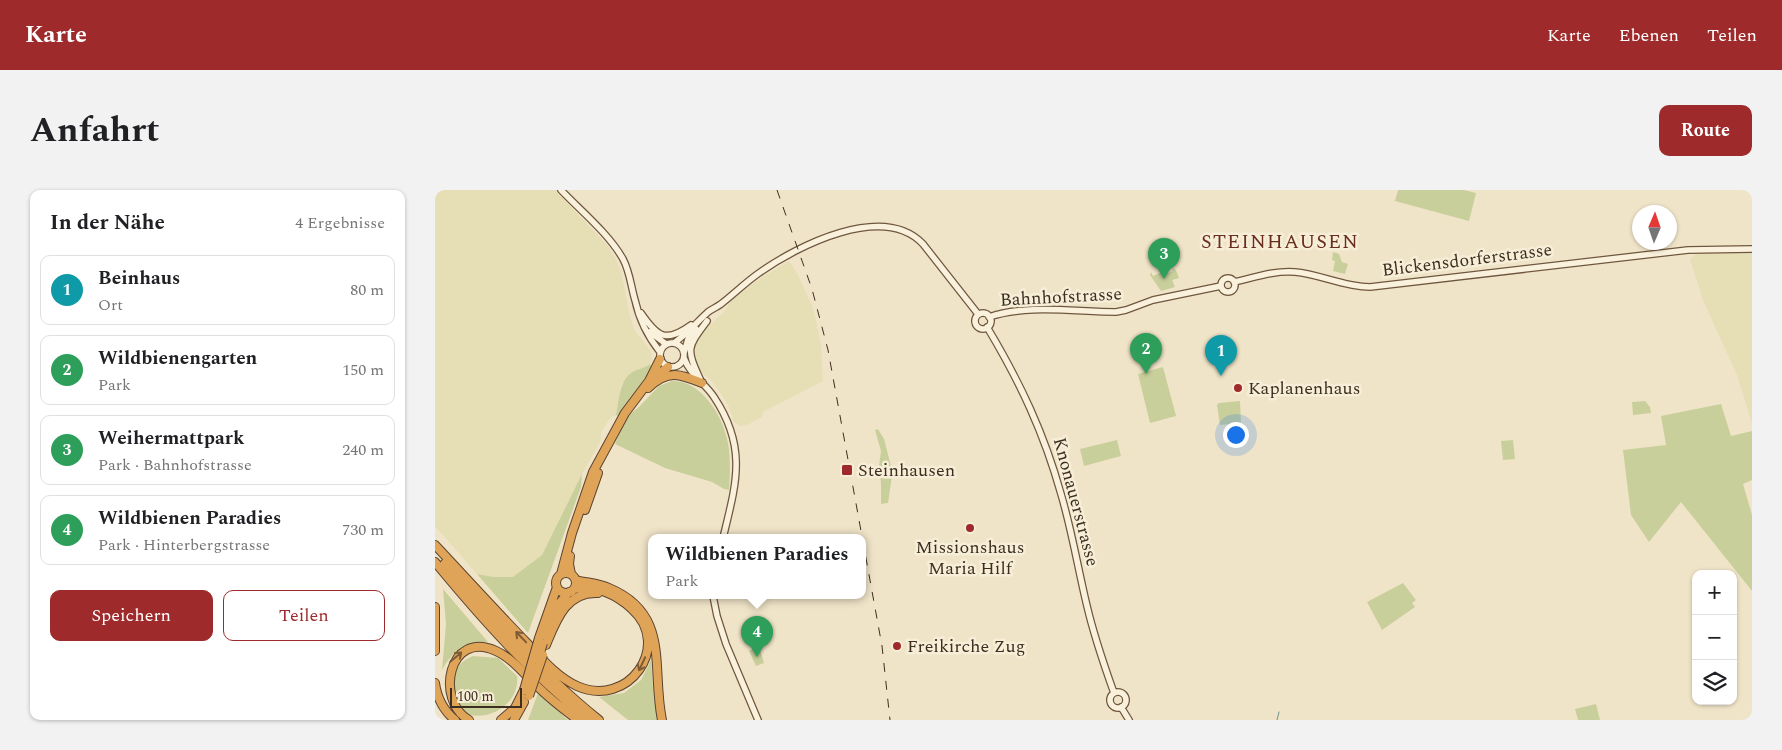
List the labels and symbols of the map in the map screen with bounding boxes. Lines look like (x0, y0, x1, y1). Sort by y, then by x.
north arrow (1632, 205, 1677, 250)
district label: STEINHAUSEN (1201, 227, 1359, 257)
street label: Blickensdorferstrasse (1380, 236, 1554, 284)
pin: 3 (1148, 238, 1180, 279)
street label: Bahnhofstrasse (999, 280, 1123, 314)
pin: 2 (1130, 333, 1162, 374)
pin: 1 (1205, 335, 1237, 376)
place label: Kaplanenhaus (1248, 375, 1360, 402)
marker: Kaplanenhaus (1232, 382, 1244, 394)
your location (1223, 422, 1249, 448)
street label: Knonauerstrasse (1046, 434, 1106, 570)
place label: Steinhausen (858, 457, 955, 484)
marker: Steinhausen (840, 463, 854, 477)
marker: Missionshaus Maria Hilf (964, 522, 976, 534)
place label: Missionshaus Maria Hilf (916, 534, 1024, 582)
pin: 4 (741, 616, 773, 657)
one-way arrow (515, 631, 527, 643)
place label: Freikirche Zug (907, 633, 1025, 660)
marker: Freikirche Zug (891, 640, 903, 652)
one-way arrow (450, 651, 463, 662)
one-way arrow (637, 656, 646, 671)
scale bar (450, 685, 523, 708)

